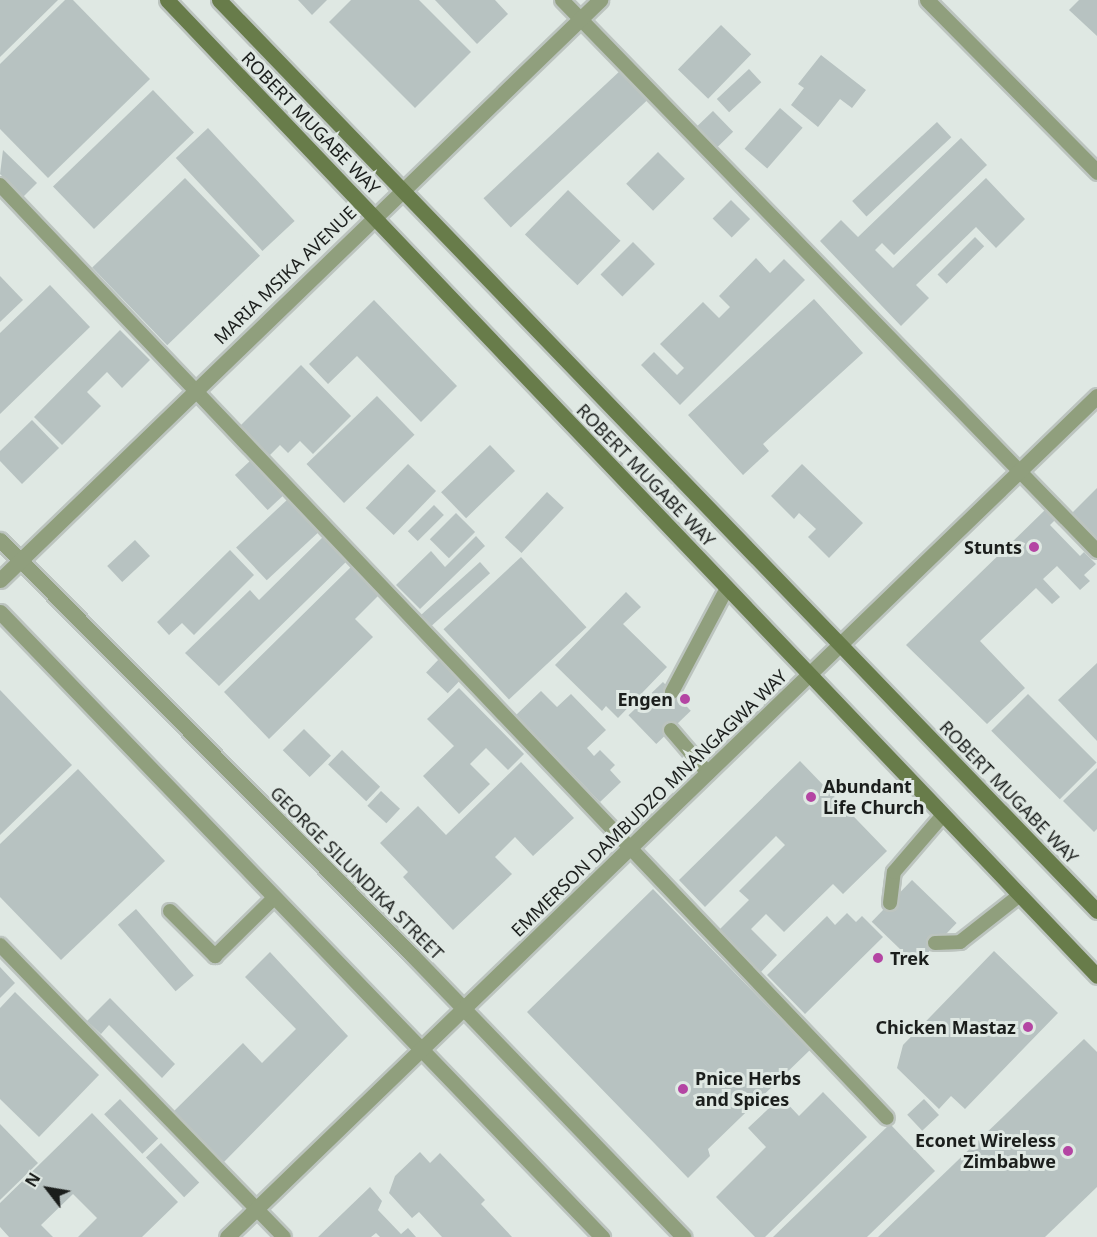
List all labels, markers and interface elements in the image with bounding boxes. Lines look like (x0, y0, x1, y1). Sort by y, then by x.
street label: ROBERT MUGABE WAY (237, 47, 385, 199)
street label: MARIA MSIKA AVENUE (209, 201, 361, 349)
street label: ROBERT MUGABE WAY (572, 399, 720, 551)
place label: Stunts (964, 536, 1022, 558)
marker: Stunts (1027, 540, 1041, 554)
street label: EMMERSON DAMBUDZO MNANGAGWA WAY (507, 665, 791, 941)
place label: Engen (617, 688, 673, 710)
marker: Engen (678, 692, 692, 706)
street label: ROBERT MUGABE WAY (935, 716, 1083, 868)
place label: Abundant Life Church (823, 776, 924, 818)
street label: GEORGE SILUNDIKA STREET (266, 782, 448, 964)
marker: Abundant Life Church (804, 790, 818, 804)
place label: Trek (890, 947, 929, 969)
marker: Trek (871, 951, 885, 965)
place label: Chicken Mastaz (876, 1016, 1016, 1038)
marker: Chicken Mastaz (1021, 1020, 1035, 1034)
place label: Pnice Herbs and Spices (695, 1068, 801, 1110)
marker: Pnice Herbs and Spices (676, 1082, 690, 1096)
place label: Econet Wireless Zimbabwe (915, 1130, 1056, 1172)
marker: Econet Wireless Zimbabwe (1061, 1144, 1075, 1158)
north arrow (18, 1159, 78, 1219)
text: N (20, 1168, 45, 1191)

